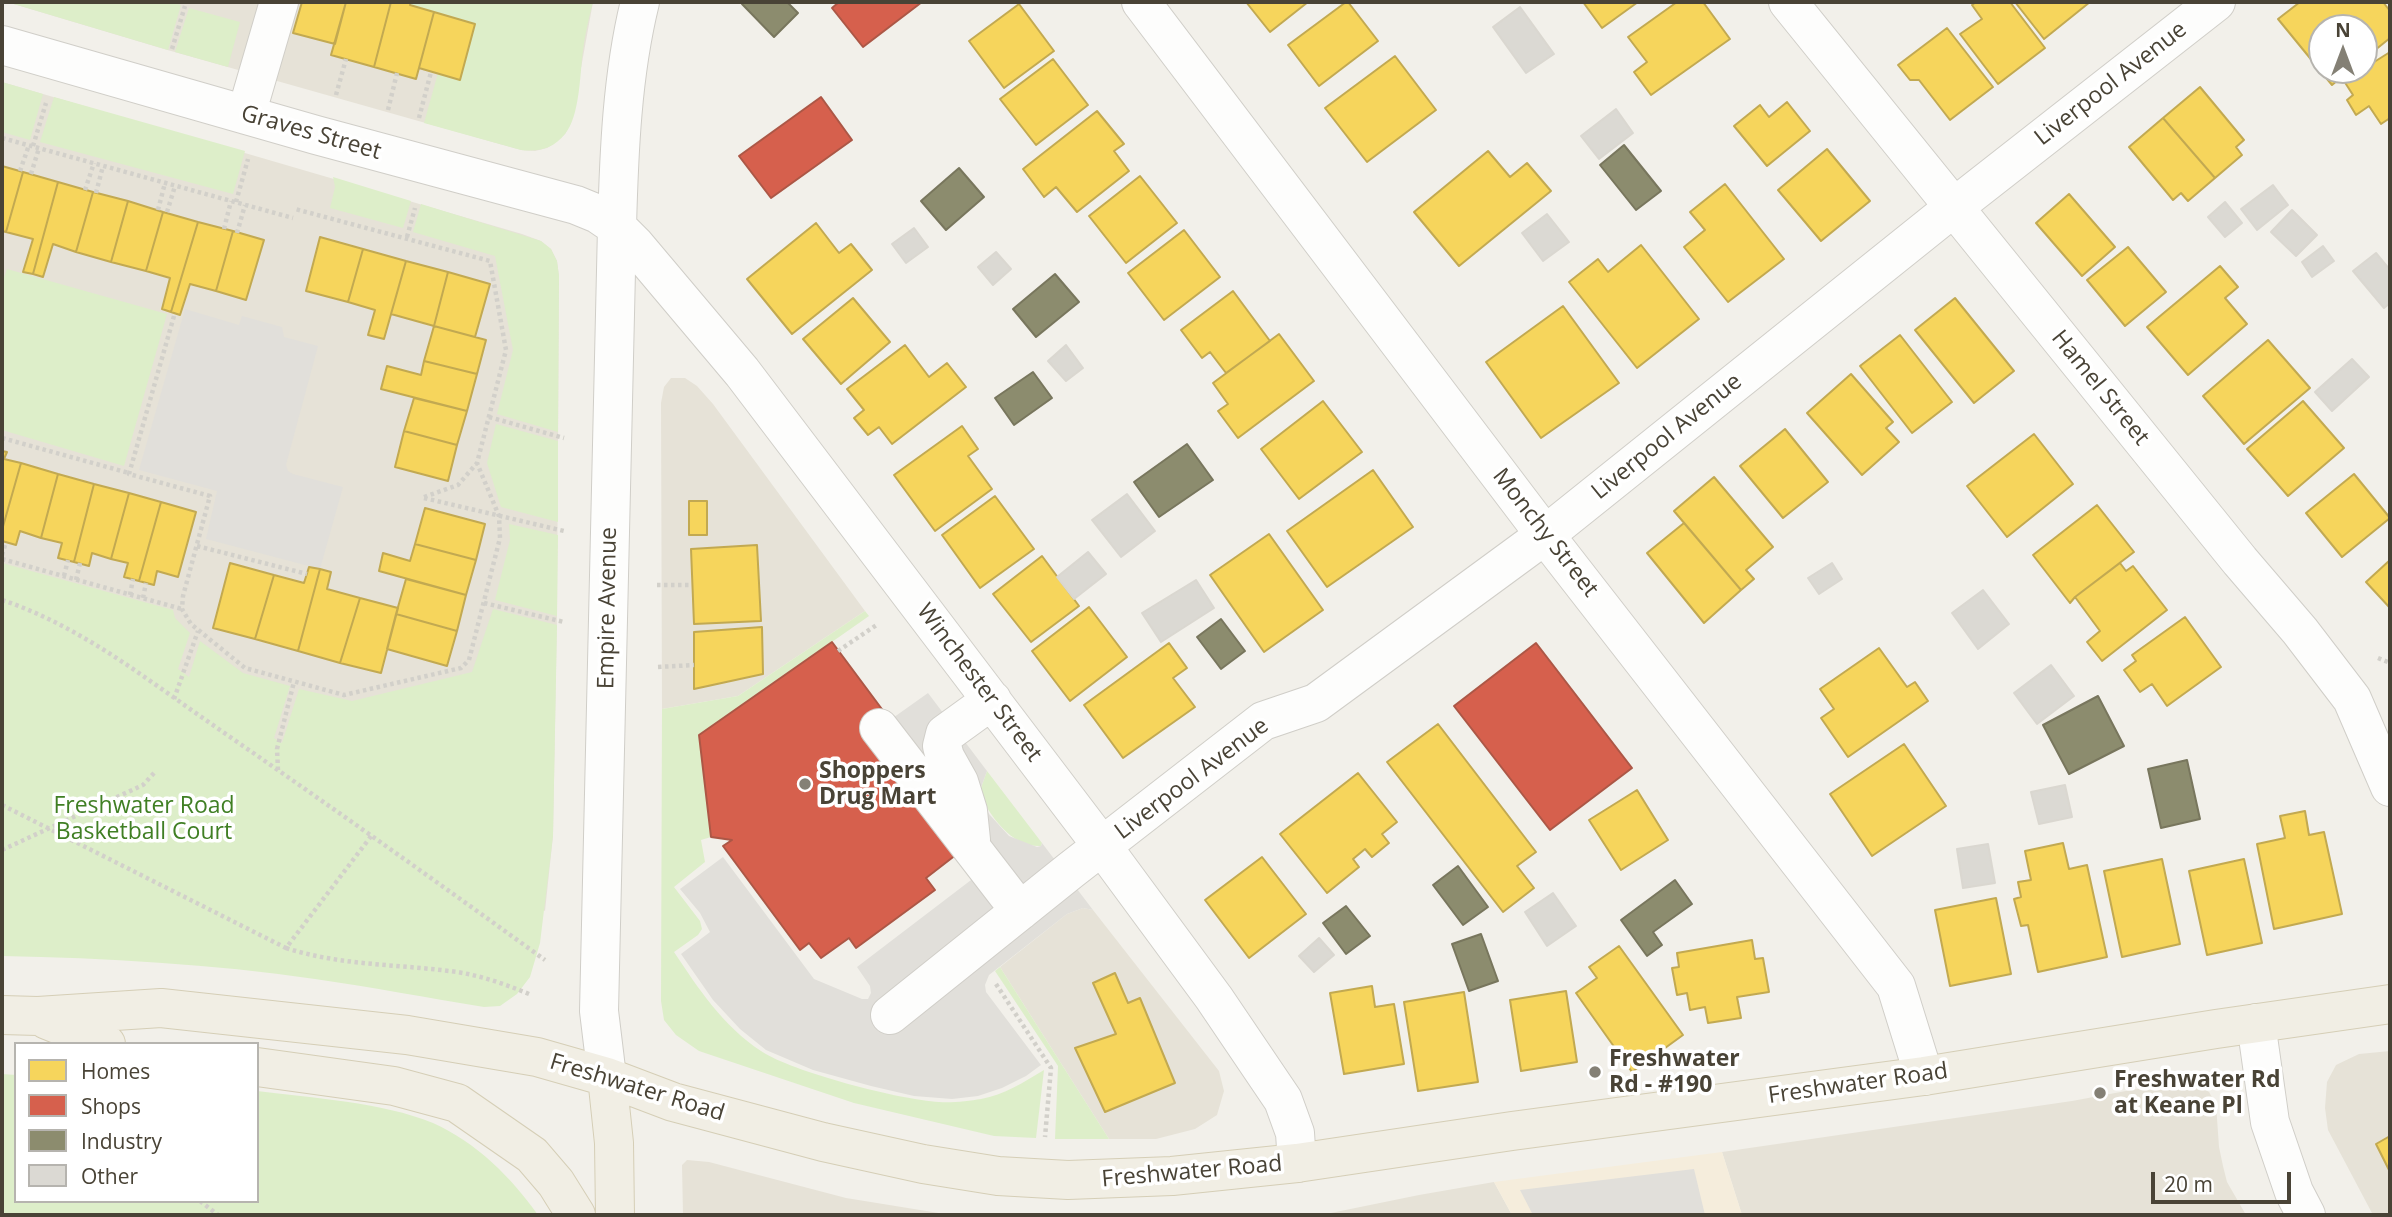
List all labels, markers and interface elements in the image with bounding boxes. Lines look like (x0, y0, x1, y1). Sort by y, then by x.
north arrow (2308, 14, 2378, 84)
street label: Liverpool Avenue (2030, 16, 2192, 152)
text: N (2335, 17, 2351, 43)
street label: Graves Street (238, 100, 384, 166)
street label: Hamel Street (2045, 325, 2155, 451)
street label: Liverpool Avenue (1586, 368, 1748, 506)
street label: Monchy Street (1486, 463, 1604, 603)
street label: Empire Avenue (593, 527, 623, 689)
street label: Winchester Street (911, 598, 1047, 768)
street label: Liverpool Avenue (1110, 712, 1274, 846)
place label: Shoppers Drug Mart (819, 757, 937, 811)
marker: Shoppers Drug Mart (797, 776, 813, 792)
park label: Freshwater Road Basketball Court (53, 792, 235, 846)
legend (14, 1042, 259, 1203)
place label: Freshwater Rd - #190 (1609, 1045, 1740, 1099)
street label: Freshwater Road (546, 1048, 728, 1128)
text: Homes (81, 1057, 150, 1085)
street label: Freshwater Road (1766, 1058, 1950, 1110)
marker: Freshwater Rd - #190 (1587, 1064, 1603, 1080)
place label: Freshwater Rd at Keane Pl (2114, 1066, 2281, 1120)
marker: Freshwater Rd at Keane Pl (2092, 1085, 2108, 1101)
text: Shops (81, 1092, 141, 1120)
text: Industry (81, 1127, 162, 1155)
street label: Freshwater Road (1101, 1150, 1283, 1194)
scale bar (2154, 1158, 2294, 1202)
text: Other (81, 1162, 138, 1190)
text: 20 m (2164, 1170, 2213, 1198)

